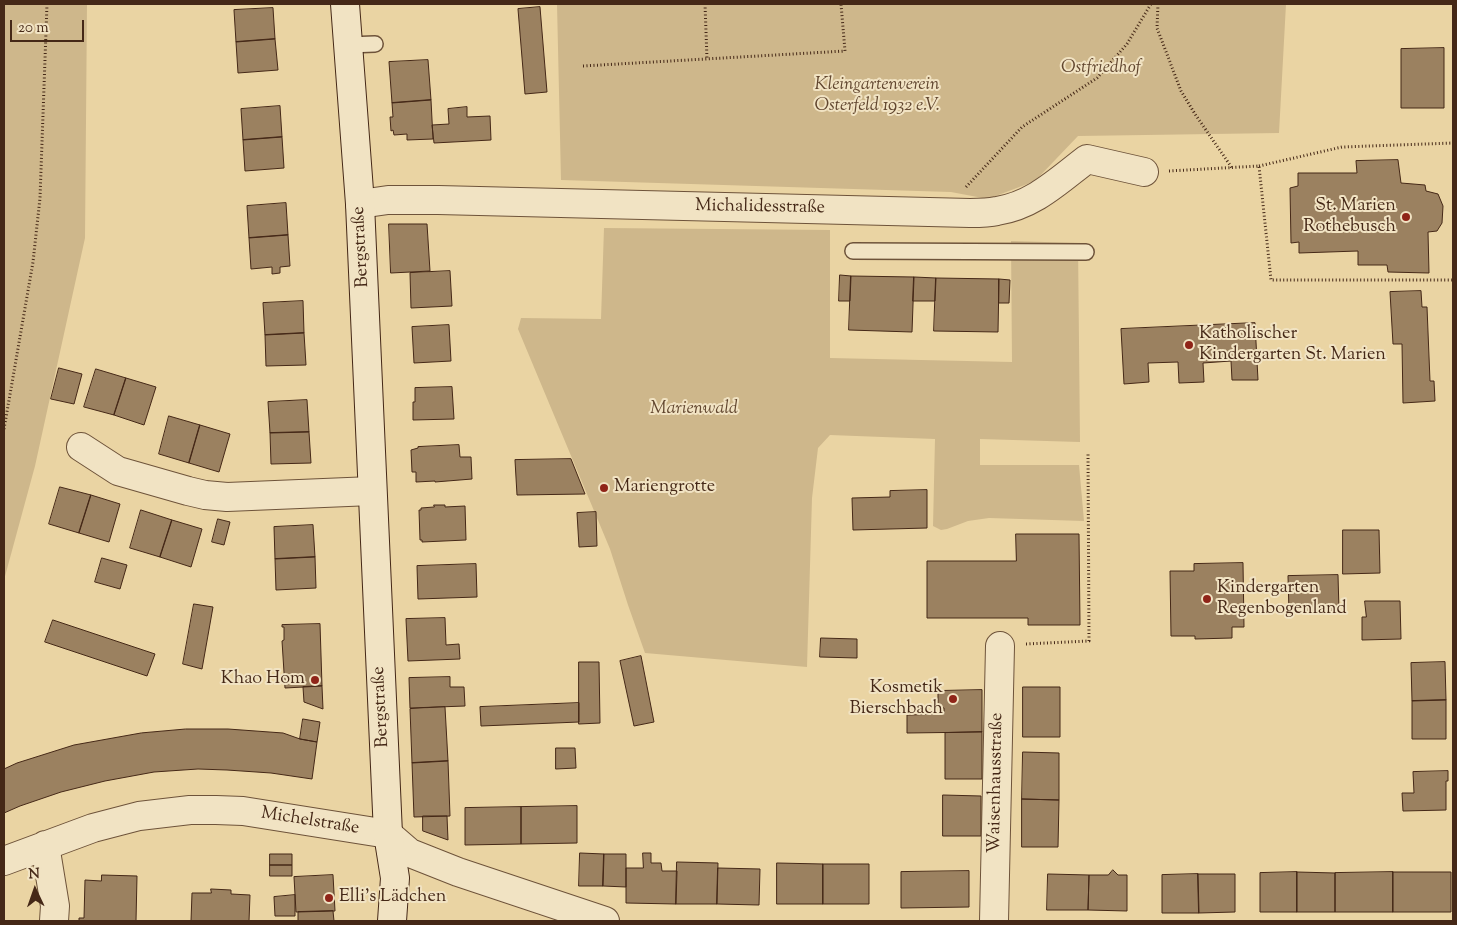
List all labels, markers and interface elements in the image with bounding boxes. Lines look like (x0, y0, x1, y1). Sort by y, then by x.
scale bar (12, 10, 86, 42)
text: 20 m (18, 18, 49, 39)
park label: Ostfriedhof (1061, 58, 1141, 80)
park label: Kleingartenverein Osterfeld 1932 e.V. (814, 75, 940, 118)
street label: Michalidesstraße (695, 196, 825, 220)
place label: St. Marien Rothebusch (1303, 196, 1396, 238)
street label: Bergstraße (349, 206, 375, 288)
marker: St. Marien Rothebusch (1400, 211, 1412, 223)
place label: Katholischer Kindergarten St. Marien (1199, 324, 1386, 366)
marker: Katholischer Kindergarten St. Marien (1183, 339, 1195, 351)
park label: Marienwald (650, 399, 738, 421)
place label: Mariengrotte (614, 477, 715, 499)
marker: Mariengrotte (598, 482, 610, 494)
place label: Kindergarten Regenbogenland (1217, 578, 1347, 620)
marker: Kindergarten Regenbogenland (1201, 593, 1213, 605)
street label: Bergstraße (369, 666, 395, 748)
place label: Khao Hom (221, 669, 305, 691)
marker: Khao Hom (309, 674, 321, 686)
place label: Kosmetik Bierschbach (849, 678, 943, 721)
marker: Kosmetik Bierschbach (947, 693, 959, 705)
street label: Waisenhausstraße (985, 712, 1009, 854)
street label: Michelstraße (259, 804, 361, 840)
north arrow (10, 865, 60, 915)
text: N (28, 865, 40, 885)
place label: Elli's Lädchen (339, 887, 446, 909)
marker: Elli's Lädchen (323, 892, 335, 904)

